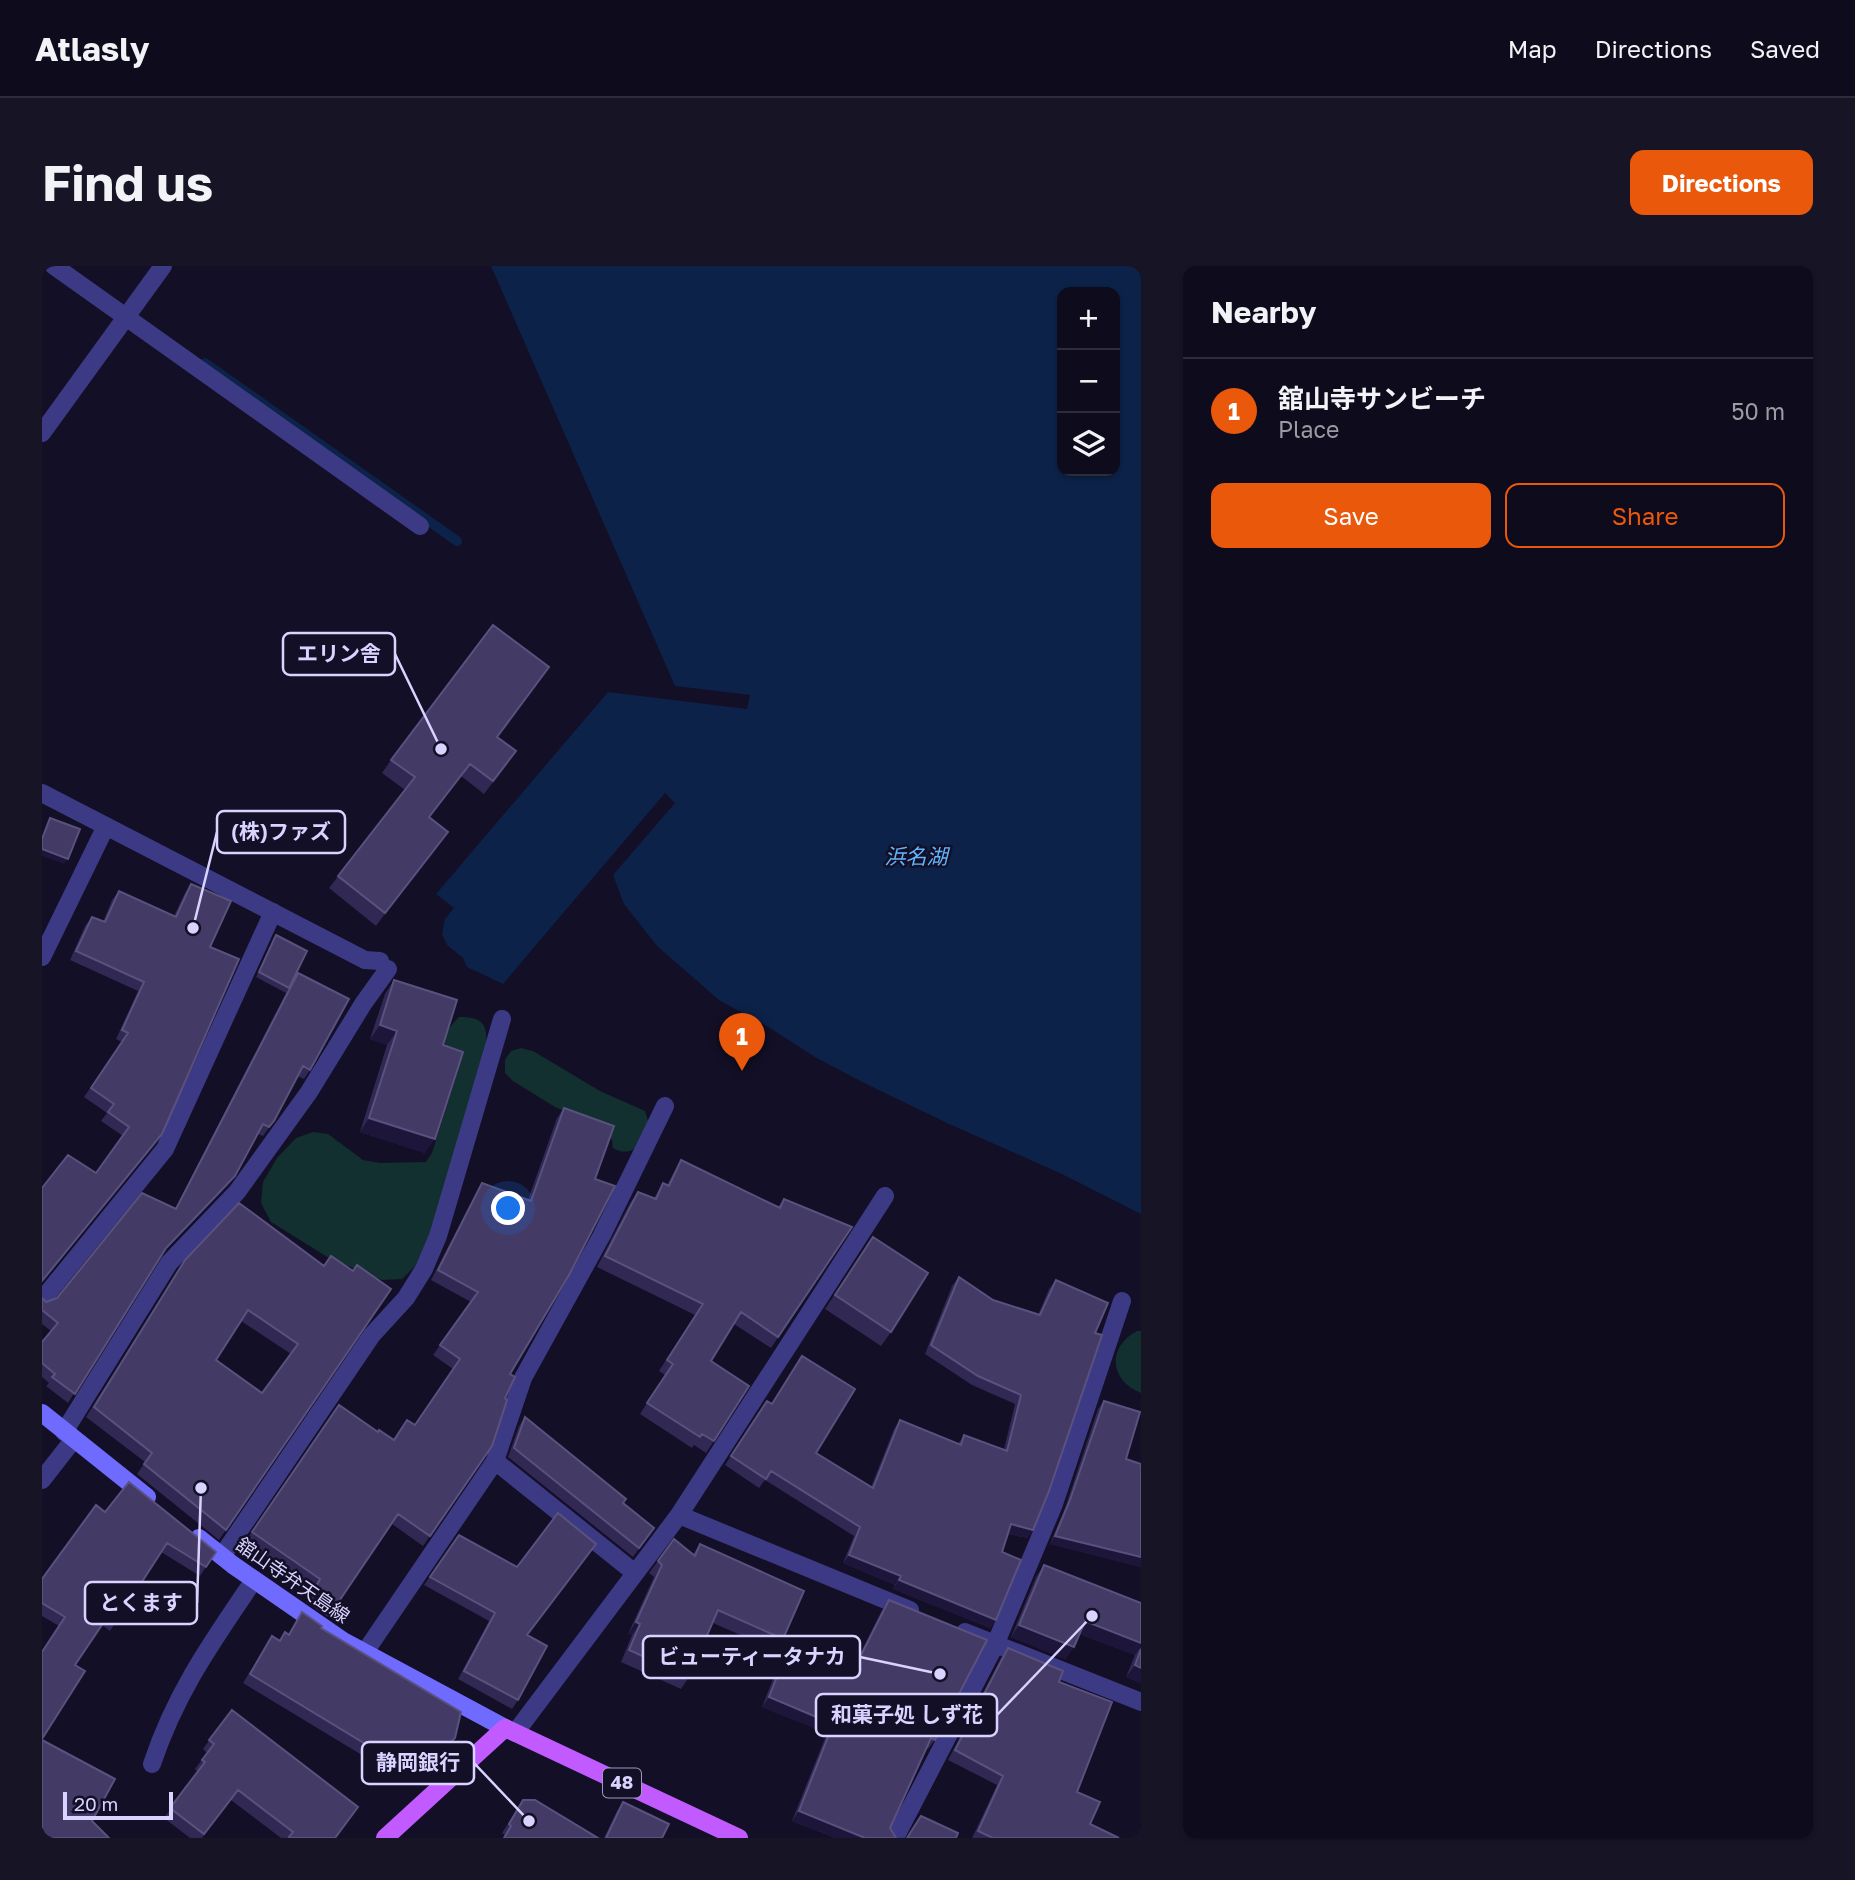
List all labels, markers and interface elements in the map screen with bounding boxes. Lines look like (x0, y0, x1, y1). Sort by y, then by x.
text: Atlasly (35, 29, 150, 68)
text: Map (1508, 34, 1557, 63)
text: Directions (1595, 34, 1712, 63)
text: Saved (1750, 34, 1820, 63)
button: Directions (1630, 150, 1813, 215)
text: Find us (42, 153, 213, 212)
map controls (1057, 287, 1120, 476)
button: + (1057, 287, 1120, 350)
text: Nearby (1211, 294, 1316, 330)
button: − (1057, 350, 1120, 413)
text: 舘山寺サンビーチ (1278, 383, 1486, 414)
text: 1 (1228, 397, 1240, 425)
text: 50 m (1731, 397, 1785, 425)
button: layers (1057, 413, 1120, 476)
text: Place (1278, 415, 1339, 443)
button: Save (1211, 483, 1491, 548)
button: Share (1505, 483, 1785, 548)
callout: エリン舎 (283, 633, 395, 675)
text: エリン舎 (297, 640, 381, 666)
callout: (株)ファズ (217, 811, 345, 853)
text: (株)ファズ (231, 818, 331, 844)
water label: 浜名湖 (885, 843, 950, 869)
pin: 1 (719, 1013, 765, 1071)
your location (491, 1191, 525, 1225)
street label: 舘山寺弁天島線 (232, 1532, 354, 1627)
callout: とくます (85, 1582, 197, 1624)
text: とくます (99, 1589, 183, 1615)
callout: ビューティータナカ (643, 1636, 860, 1678)
text: ビューティータナカ (658, 1643, 846, 1669)
callout: 和菓子処 しず花 (816, 1694, 997, 1736)
text: 和菓子処 しず花 (831, 1701, 983, 1727)
callout: 静岡銀行 (362, 1742, 474, 1784)
text: 静岡銀行 (376, 1749, 460, 1775)
road number: 48 (603, 1768, 641, 1798)
scale bar (63, 1789, 173, 1821)
text: 20 m (74, 1792, 118, 1815)

